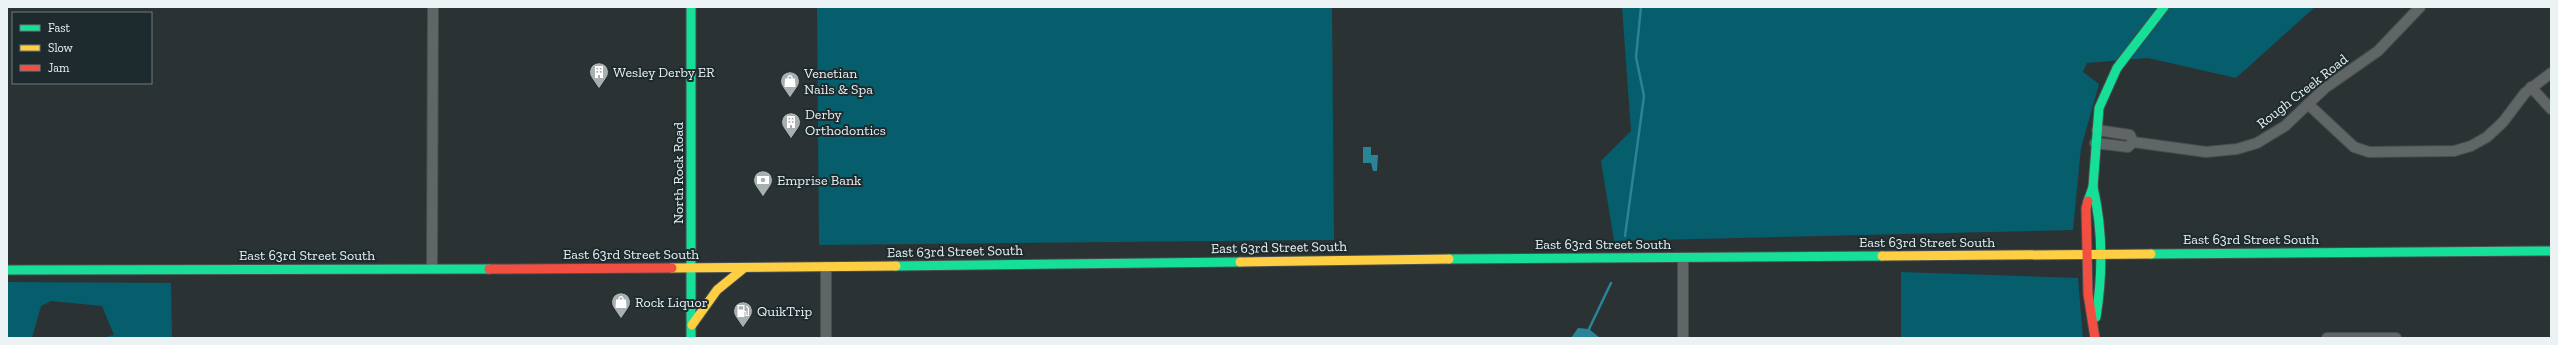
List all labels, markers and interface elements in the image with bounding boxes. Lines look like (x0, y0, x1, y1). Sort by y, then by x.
legend (12, 12, 152, 84)
text: Fast (48, 21, 71, 35)
text: Slow (48, 41, 74, 55)
street label: Rough Creek Road (2253, 50, 2351, 132)
text: Jam (48, 61, 70, 75)
building icon: Wesley Derby ER (588, 61, 610, 89)
place label: Wesley Derby ER (613, 64, 715, 81)
place label: Venetian Nails & Spa (803, 65, 873, 98)
shop icon: Venetian Nails & Spa (779, 70, 801, 98)
place label: Derby Orthodontics (805, 106, 886, 139)
building icon: Derby Orthodontics (780, 111, 802, 139)
street label: North Rock Road (670, 122, 687, 224)
bank icon: Emprise Bank (752, 169, 774, 197)
place label: Emprise Bank (777, 172, 862, 189)
street label: East 63rd Street South (2183, 231, 2319, 248)
street label: East 63rd Street South (1859, 234, 1995, 251)
street label: East 63rd Street South (1535, 236, 1671, 253)
street label: East 63rd Street South (1211, 238, 1347, 257)
street label: East 63rd Street South (887, 242, 1023, 261)
street label: East 63rd Street South (563, 246, 699, 263)
street label: East 63rd Street South (239, 247, 375, 264)
shop icon: Rock Liquor (610, 291, 632, 319)
place label: Rock Liquor (635, 294, 708, 311)
fuel station icon: QuikTrip (732, 300, 754, 328)
place label: QuikTrip (757, 303, 812, 320)

